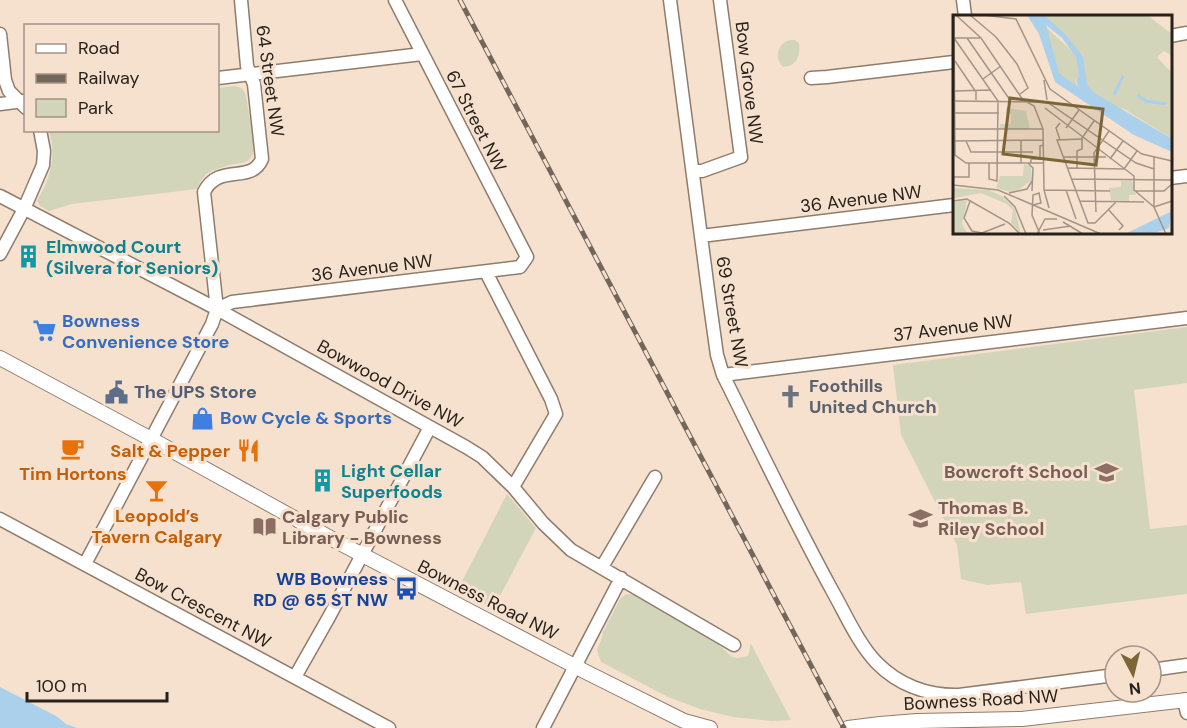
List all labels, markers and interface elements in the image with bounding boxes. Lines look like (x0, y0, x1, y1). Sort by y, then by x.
inset map (953, 15, 1172, 234)
street label: Bow Grove NW (730, 20, 768, 146)
legend (24, 24, 219, 132)
street label: 64 Street NW (250, 24, 290, 138)
text: Road (78, 36, 120, 60)
text: Railway (78, 66, 140, 90)
street label: 67 Street NW (440, 66, 512, 176)
text: Park (78, 96, 114, 120)
street label: 36 Avenue NW (799, 180, 923, 218)
place label: Elmwood Court (Silvera for Seniors) (46, 235, 218, 280)
building icon: Elmwood Court (Silvera for Seniors) (15, 244, 41, 270)
street label: 36 Avenue NW (310, 249, 434, 287)
street label: 69 Street NW (710, 254, 754, 370)
place label: Bowness Convenience Store (62, 309, 229, 354)
street label: 37 Avenue NW (892, 309, 1014, 347)
supermarket icon: Bowness Convenience Store (31, 318, 57, 344)
street label: Bowwood Drive NW (313, 334, 467, 434)
place label: Foothills United Church (809, 374, 937, 419)
public building icon: The UPS Store (103, 379, 129, 405)
place label: The UPS Store (134, 380, 257, 404)
church icon: Foothills United Church (778, 383, 804, 409)
shop icon: Bow Cycle & Sports (189, 405, 215, 431)
place label: Bow Cycle & Sports (220, 406, 392, 430)
cafe icon: Tim Hortons (60, 435, 86, 461)
restaurant icon: Salt & Pepper (235, 438, 261, 464)
place label: Salt & Pepper (110, 439, 230, 463)
place label: Light Cellar Superfoods (341, 459, 443, 504)
school or university icon: Bowcroft School (1093, 459, 1119, 485)
place label: Bowcroft School (944, 460, 1088, 484)
place label: Tim Hortons (19, 462, 127, 486)
building icon: Light Cellar Superfoods (310, 468, 336, 494)
bar icon: Leopold’s Tavern Calgary (144, 477, 170, 503)
place label: Thomas B. Riley School (938, 496, 1044, 541)
place label: Leopold’s Tavern Calgary (92, 504, 223, 549)
place label: Calgary Public Library - Bowness (282, 505, 442, 550)
school or university icon: Thomas B. Riley School (907, 505, 933, 531)
library icon: Calgary Public Library - Bowness (251, 514, 277, 540)
street label: Bowness Road NW (414, 554, 562, 646)
street label: Bow Crescent NW (131, 562, 275, 654)
place label: WB Bowness RD @ 65 ST NW (253, 567, 388, 612)
bus stop icon: WB Bowness RD @ 65 ST NW (393, 576, 419, 602)
north arrow (1103, 644, 1163, 704)
scale bar (27, 665, 166, 703)
text: 100 m (36, 674, 87, 698)
text: N (1128, 677, 1142, 700)
street label: Bowness Road NW (903, 684, 1059, 716)

